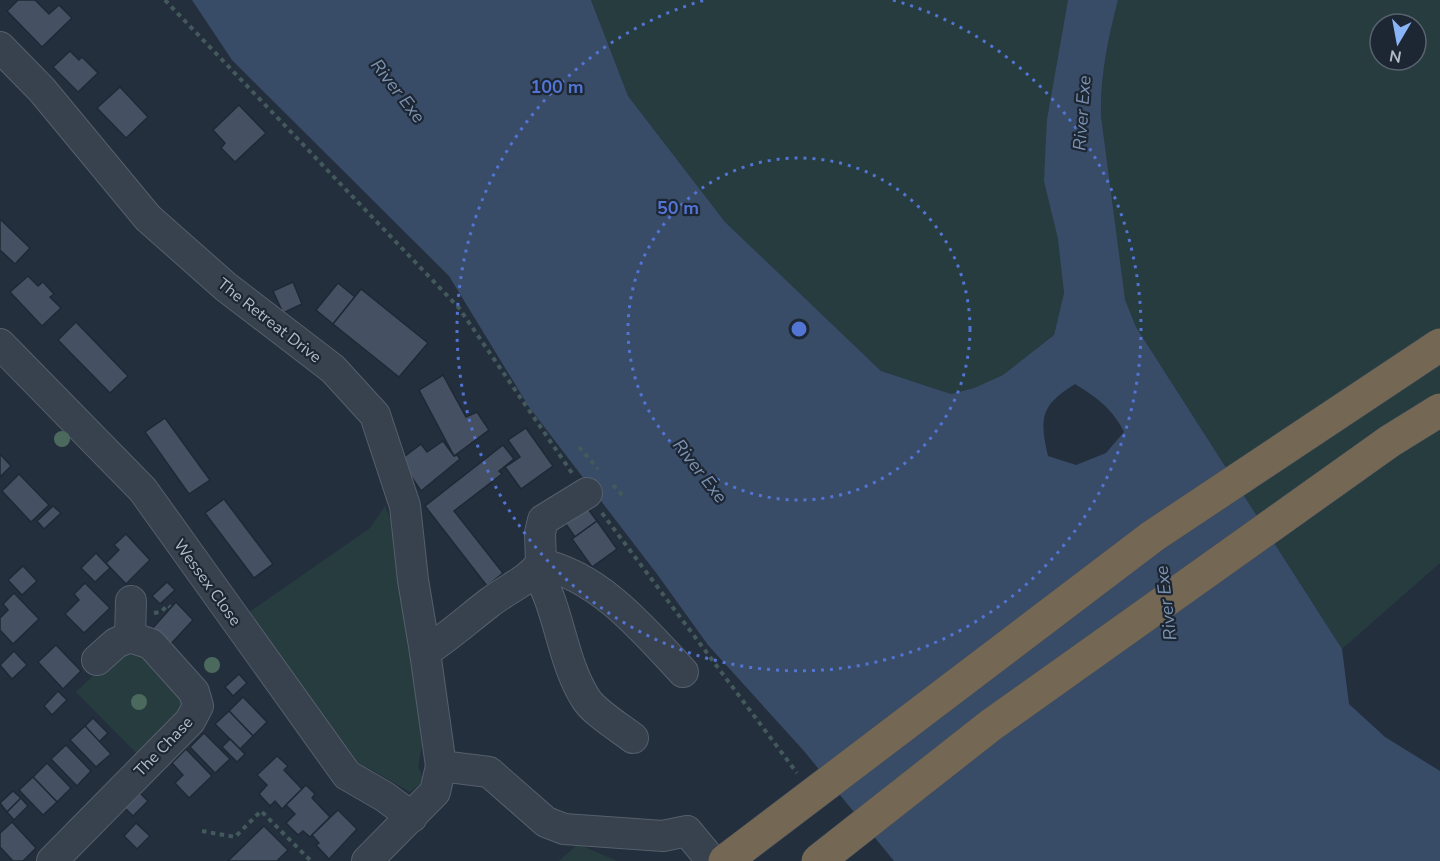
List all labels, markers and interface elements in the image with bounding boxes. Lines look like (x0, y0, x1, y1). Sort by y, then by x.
north arrow (1368, 12, 1428, 72)
text: N (1388, 44, 1403, 68)
water label: River Exe (365, 54, 431, 128)
water label: River Exe (1067, 74, 1097, 151)
text: 100 m (530, 75, 584, 99)
text: 50 m (657, 196, 699, 220)
street label: The Retreat Drive (213, 273, 326, 368)
centre of rings (789, 319, 809, 339)
water label: River Exe (667, 434, 733, 508)
street label: Wessex Close (168, 535, 246, 630)
water label: River Exe (1149, 564, 1183, 642)
street label: The Chase (129, 712, 198, 782)

